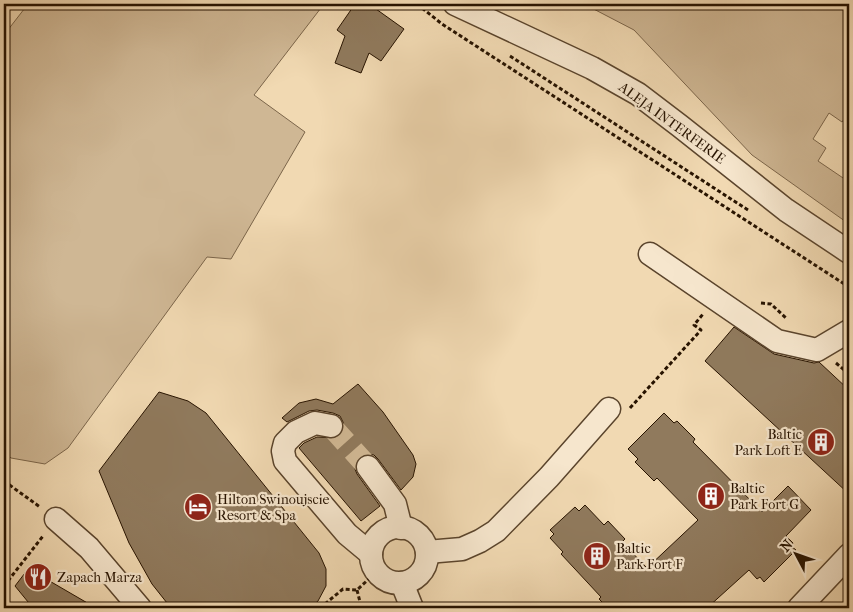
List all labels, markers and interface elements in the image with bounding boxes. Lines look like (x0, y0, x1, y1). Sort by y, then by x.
street label: ALEJA INTERFERIE (615, 78, 729, 168)
place label: Baltic Park Loft E (735, 426, 802, 459)
building icon: Baltic Park Loft E (806, 427, 836, 457)
place label: Baltic Park Fort G (730, 480, 799, 513)
building icon: Baltic Park Fort G (696, 481, 726, 511)
place label: Hilton Swinoujscie Resort & Spa (217, 491, 330, 524)
hotel icon: Hilton Swinoujscie Resort & Spa (183, 492, 213, 522)
north arrow (770, 530, 820, 580)
text: N (777, 536, 797, 555)
place label: Baltic Park Fort F (616, 540, 683, 573)
building icon: Baltic Park Fort F (582, 541, 612, 571)
restaurant icon: Zapach Marza (23, 562, 53, 592)
place label: Zapach Marza (57, 569, 142, 586)

